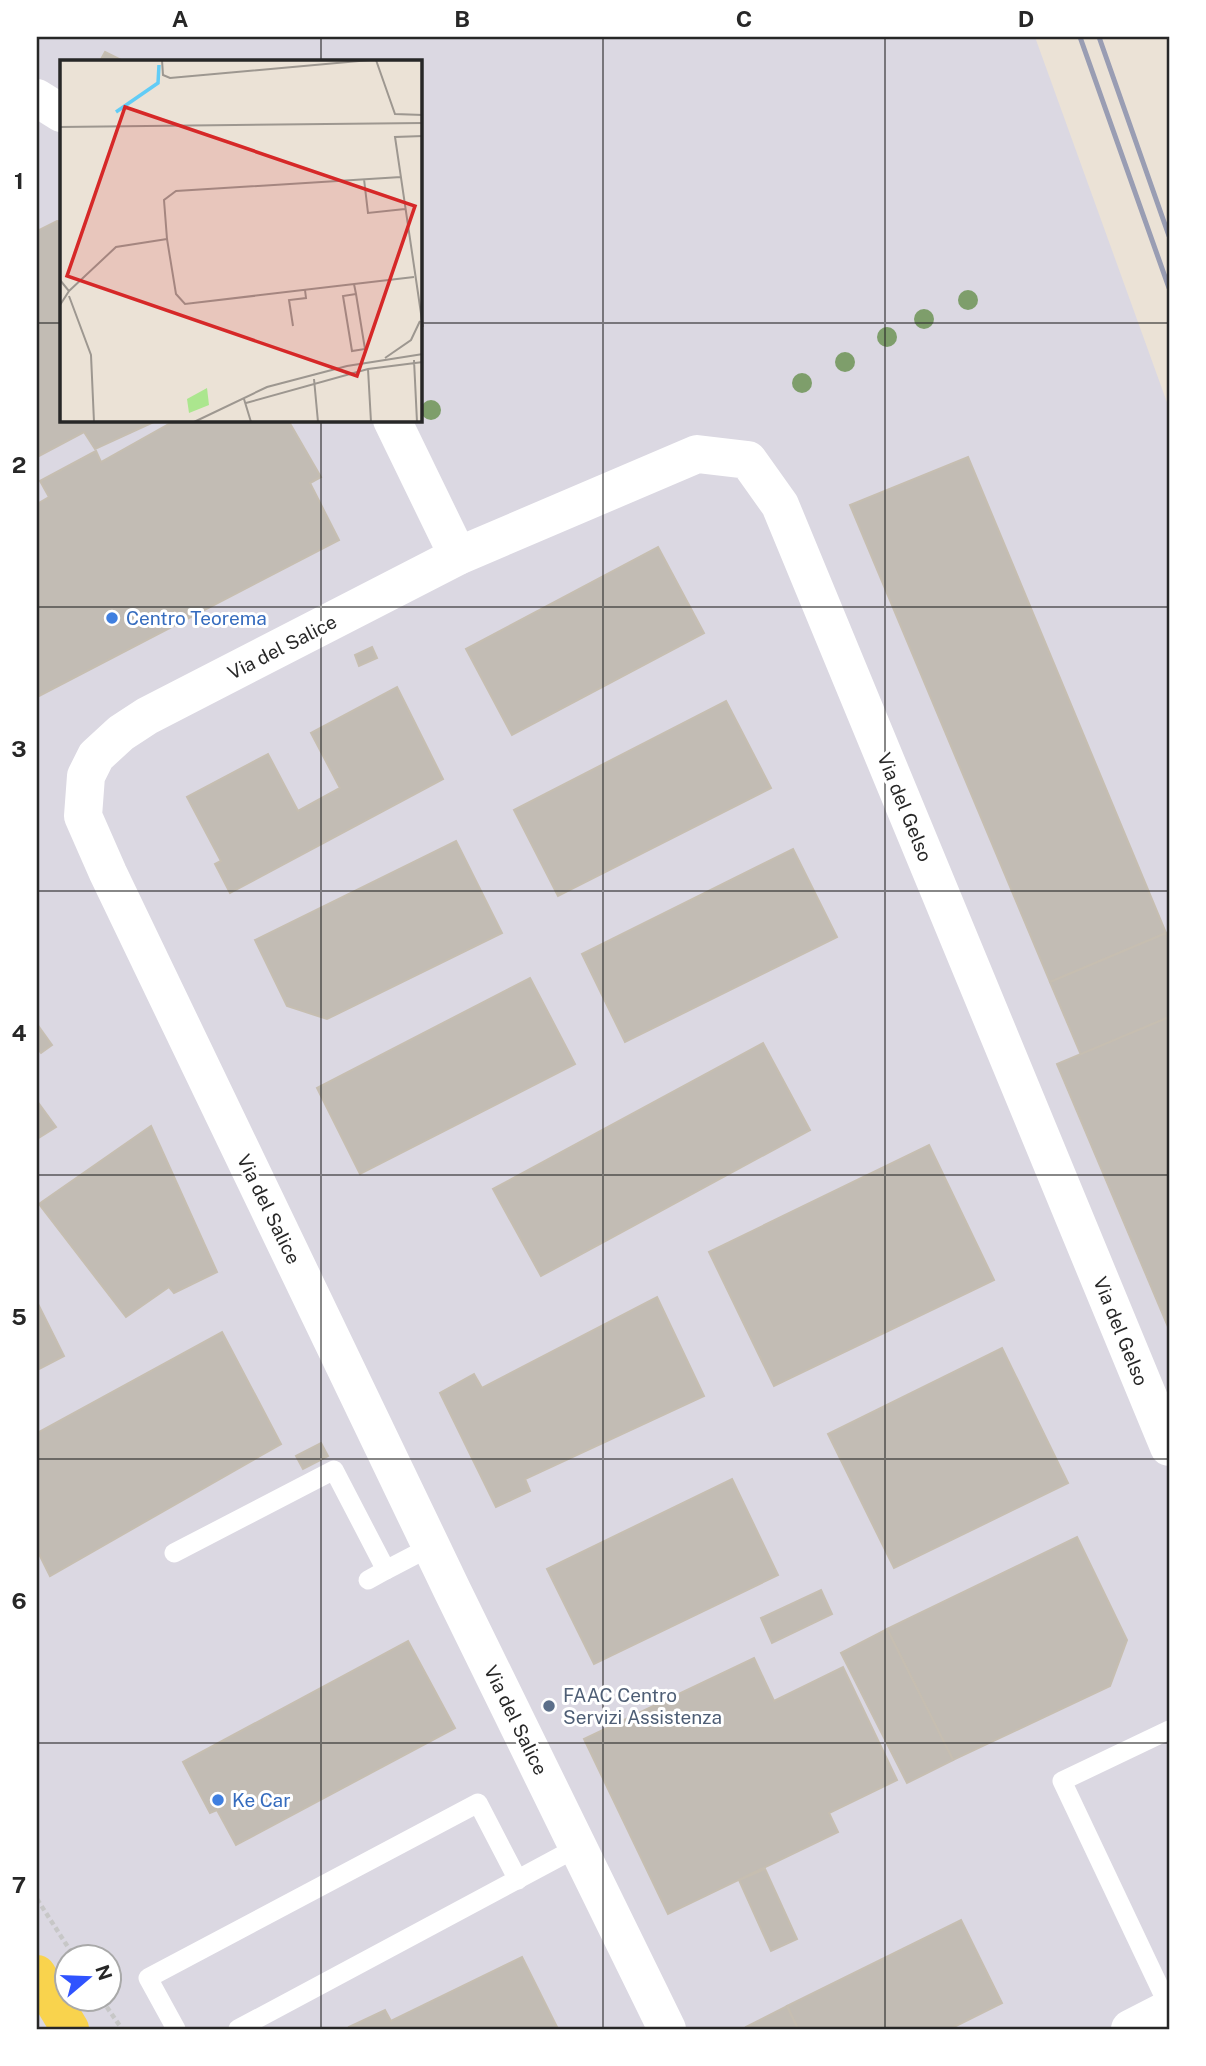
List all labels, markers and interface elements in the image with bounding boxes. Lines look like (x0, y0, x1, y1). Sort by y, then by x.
text: A (172, 5, 189, 32)
text: B (454, 5, 470, 32)
text: C (736, 5, 752, 32)
text: D (1018, 5, 1034, 32)
inset map (60, 60, 422, 422)
text: 1 (14, 167, 24, 194)
text: 2 (12, 451, 26, 478)
place label: Centro Teorema (126, 607, 267, 629)
marker: Centro Teorema (104, 610, 120, 626)
street label: Via del Salice (224, 610, 340, 684)
text: 3 (11, 735, 27, 762)
street label: Via del Gelso (873, 749, 937, 865)
text: 4 (11, 1019, 27, 1046)
street label: Via del Salice (233, 1151, 305, 1267)
street label: Via del Gelso (1089, 1273, 1153, 1389)
text: 5 (11, 1303, 27, 1330)
text: 6 (11, 1587, 27, 1614)
street label: Via del Salice (480, 1662, 552, 1778)
place label: FAAC Centro Servizi Assistenza (563, 1684, 722, 1728)
marker: FAAC Centro Servizi Assistenza (541, 1698, 557, 1714)
place label: Ke Car (232, 1789, 291, 1811)
marker: Ke Car (210, 1792, 226, 1808)
text: 7 (12, 1871, 26, 1898)
north arrow (52, 1944, 122, 2014)
text: N (91, 1962, 117, 1983)

